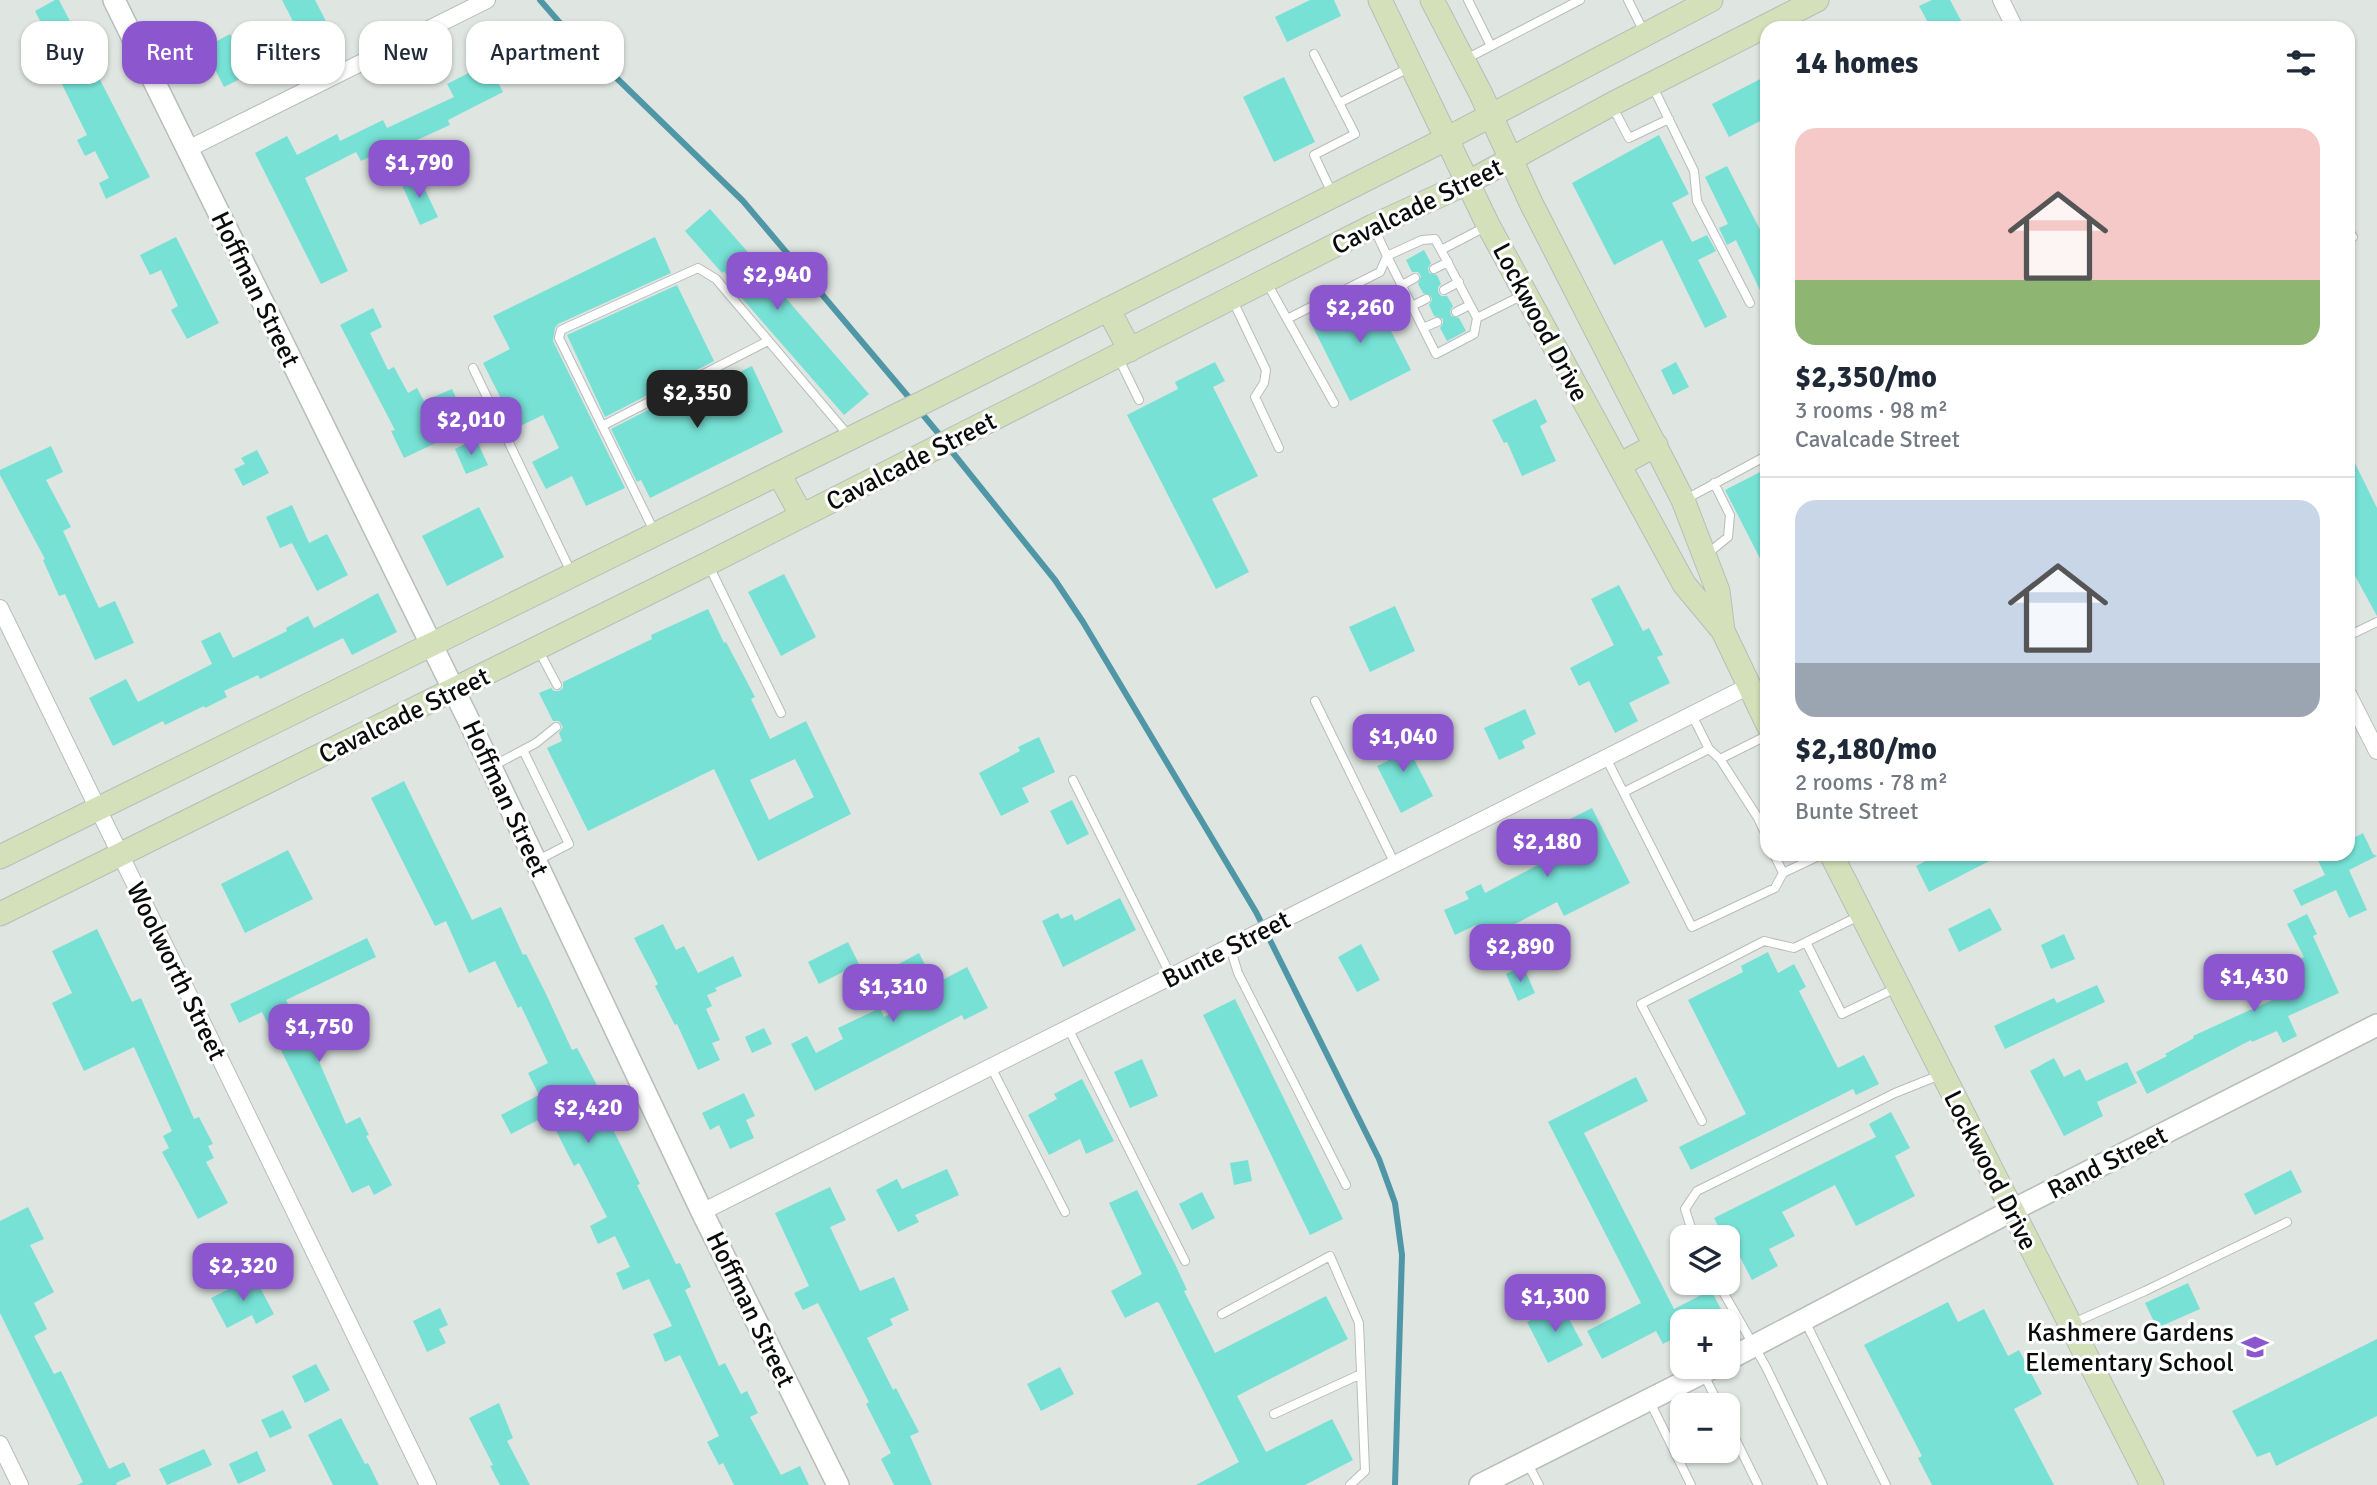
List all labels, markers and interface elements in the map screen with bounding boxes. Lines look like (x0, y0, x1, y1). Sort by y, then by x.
chip: Buy (21, 21, 108, 84)
chip: Rent (122, 21, 217, 84)
chip: Filters (231, 21, 345, 84)
chip: New (359, 21, 452, 84)
chip: Apartment (466, 21, 624, 84)
icon: filters (2282, 44, 2320, 82)
text: 14 homes (1795, 45, 1918, 82)
pin: $1,790 (362, 140, 476, 200)
text: $1,790 (385, 148, 453, 177)
street label: Cavalcade Street (1327, 152, 1508, 262)
icon: home (1995, 173, 2121, 299)
street label: Hoffman Street (204, 206, 307, 372)
street label: Lockwood Drive (1485, 238, 1595, 407)
pin: $2,940 (720, 252, 834, 312)
text: $2,940 (743, 260, 811, 289)
pin: $2,260 (1303, 286, 1417, 345)
text: $2,260 (1326, 293, 1394, 322)
text: $2,350/mo (1795, 359, 1937, 396)
pin: $2,350 (640, 370, 754, 430)
text: $2,350 (663, 378, 731, 407)
text: 3 rooms · 98 m² (1795, 396, 1948, 425)
pin: $2,010 (414, 398, 528, 457)
text: $2,010 (437, 405, 505, 434)
street label: Cavalcade Street (821, 405, 1002, 518)
text: Cavalcade Street (1795, 425, 1960, 454)
icon: home (1995, 545, 2121, 671)
street label: Cavalcade Street (314, 661, 495, 771)
pin: $1,040 (1346, 714, 1460, 774)
street label: Hoffman Street (455, 715, 555, 882)
text: $1,040 (1369, 722, 1437, 751)
text: $2,180/mo (1795, 731, 1937, 768)
text: 2 rooms · 78 m² (1795, 768, 1948, 797)
text: Bunte Street (1795, 797, 1918, 826)
pin: $2,180 (1490, 820, 1604, 879)
text: $2,180 (1513, 827, 1581, 856)
street label: Woolworth Street (119, 877, 233, 1066)
street label: Bunte Street (1157, 904, 1296, 996)
pin: $2,890 (1463, 925, 1577, 984)
text: $2,890 (1486, 932, 1554, 961)
pin: $1,430 (2197, 954, 2311, 1014)
text: $1,430 (2220, 962, 2288, 991)
pin: $1,310 (836, 964, 950, 1024)
text: $1,310 (859, 972, 927, 1001)
pin: $1,750 (262, 1004, 376, 1064)
text: $1,750 (285, 1012, 353, 1041)
street label: Lockwood Drive (1936, 1085, 2044, 1256)
pin: $2,420 (531, 1086, 645, 1145)
text: $2,420 (554, 1093, 622, 1122)
street label: Rand Street (2042, 1119, 2173, 1207)
map controls (1670, 1225, 1740, 1463)
button: layers (1670, 1225, 1740, 1295)
street label: Hoffman Street (699, 1226, 802, 1392)
pin: $2,320 (186, 1244, 300, 1303)
text: $2,320 (209, 1251, 277, 1280)
pin: $1,300 (1498, 1274, 1612, 1334)
text: $1,300 (1521, 1282, 1589, 1311)
button: + (1670, 1309, 1740, 1379)
place label: Kashmere Gardens Elementary School (2025, 1317, 2234, 1379)
school or university icon: Kashmere Gardens Elementary School (2240, 1332, 2270, 1362)
button: − (1670, 1393, 1740, 1463)

